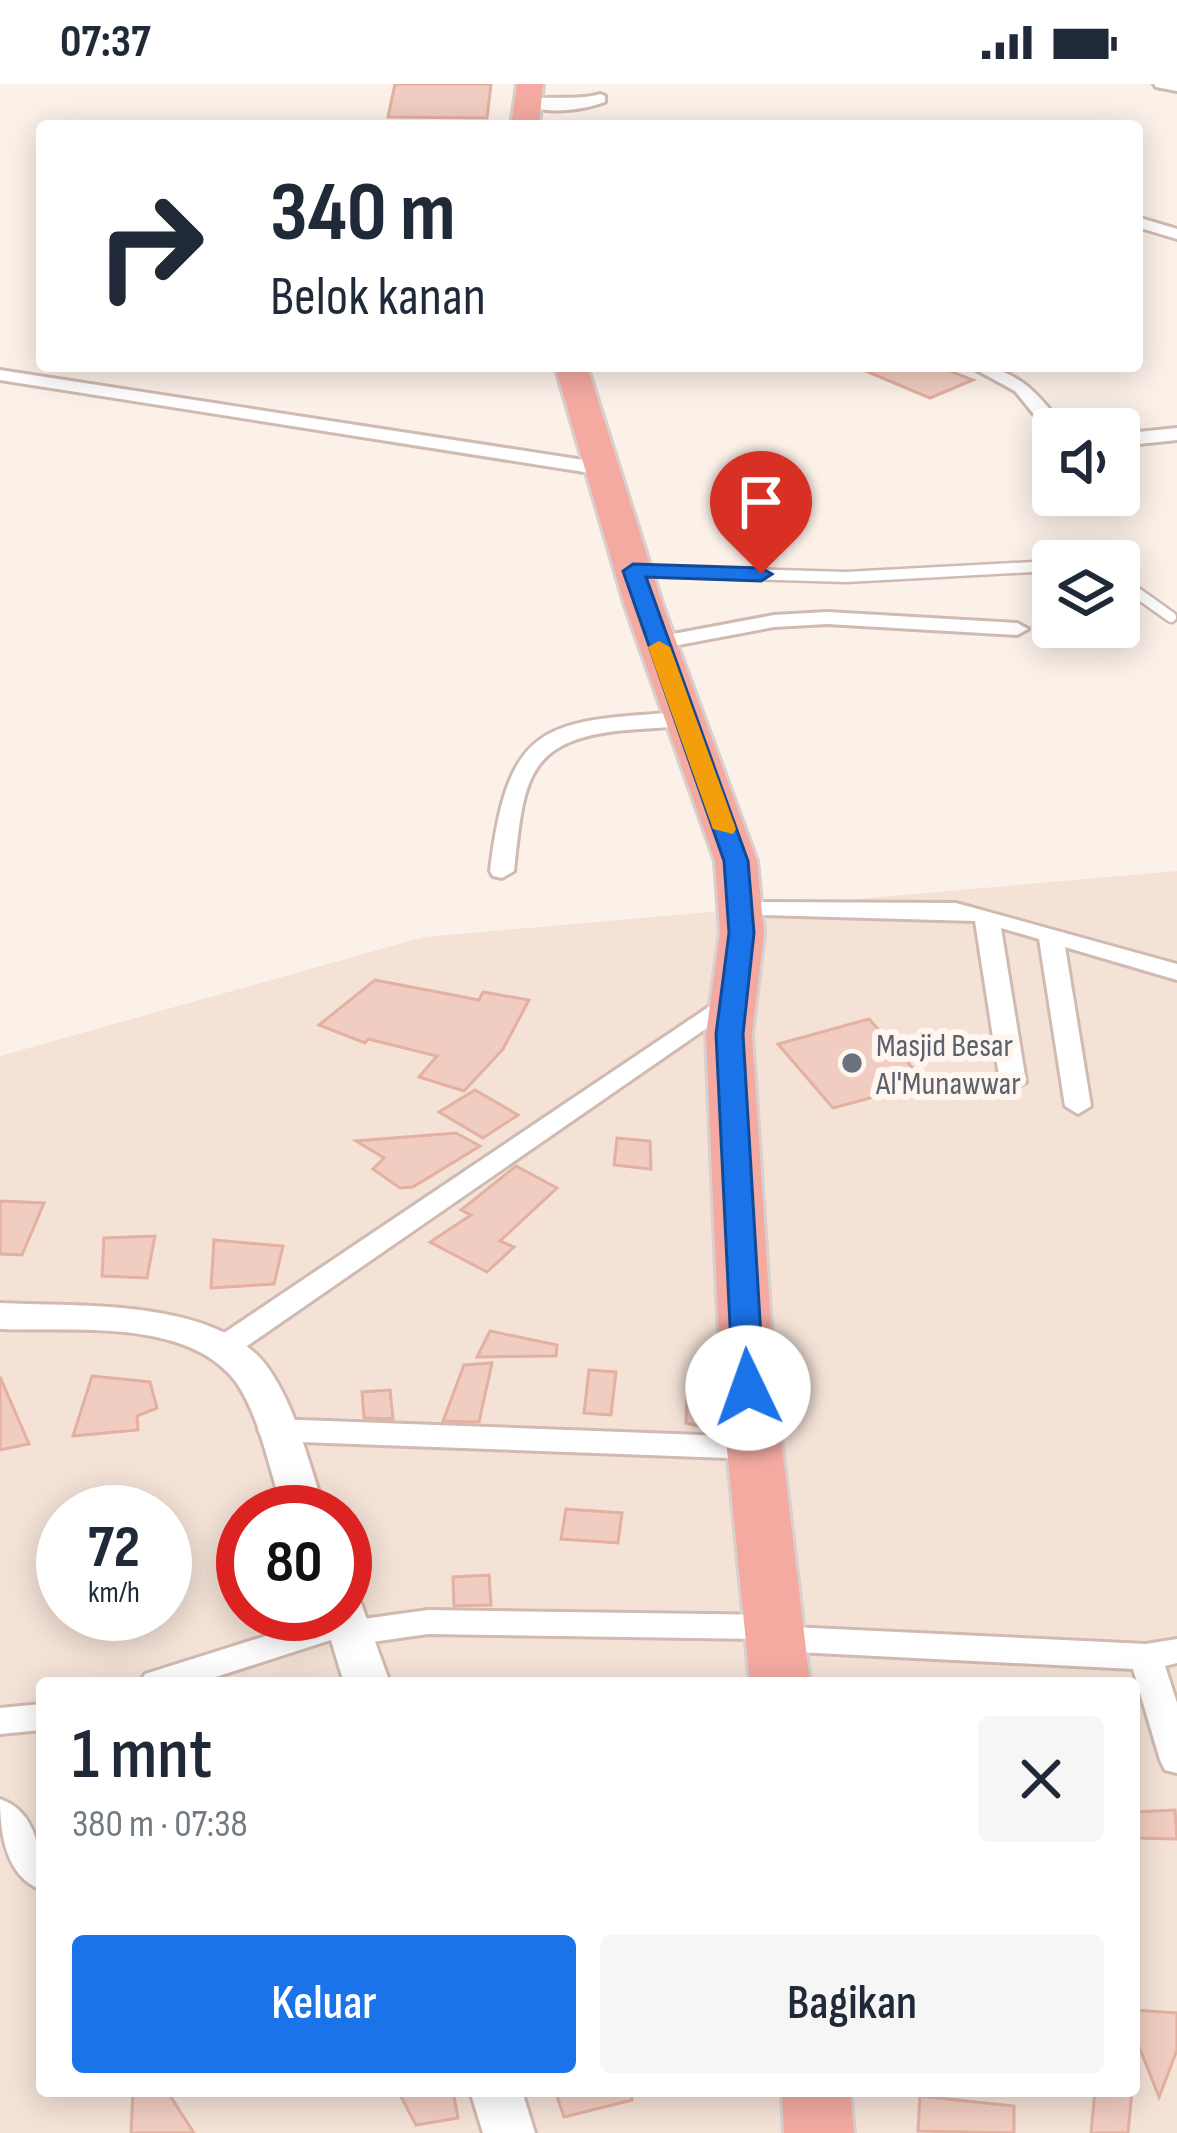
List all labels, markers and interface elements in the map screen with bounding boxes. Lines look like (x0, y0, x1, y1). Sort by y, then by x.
text: 07:37 (60, 15, 151, 70)
text: 340 m (270, 163, 456, 264)
icon: right (72, 168, 228, 324)
text: Belok kanan (270, 265, 486, 330)
map controls (1032, 408, 1140, 648)
button: sound (1032, 408, 1140, 516)
pin (710, 451, 812, 574)
icon: arrive (728, 469, 794, 535)
button: layers (1032, 540, 1140, 648)
place label: Masjid Besar Al'Munawwar (875, 1026, 1021, 1104)
marker: Masjid Besar Al'Munawwar (839, 1050, 865, 1076)
position arrow (685, 1325, 811, 1451)
speed limit sign: 80 (216, 1485, 372, 1641)
text: 72 (88, 1512, 140, 1584)
text: km/h (88, 1575, 140, 1611)
text: 1 mnt (72, 1712, 212, 1799)
button: close (978, 1716, 1104, 1842)
text: 380 m · 07:38 (72, 1801, 248, 1848)
button: Keluar (72, 1935, 576, 2073)
button: Bagikan (600, 1935, 1104, 2073)

